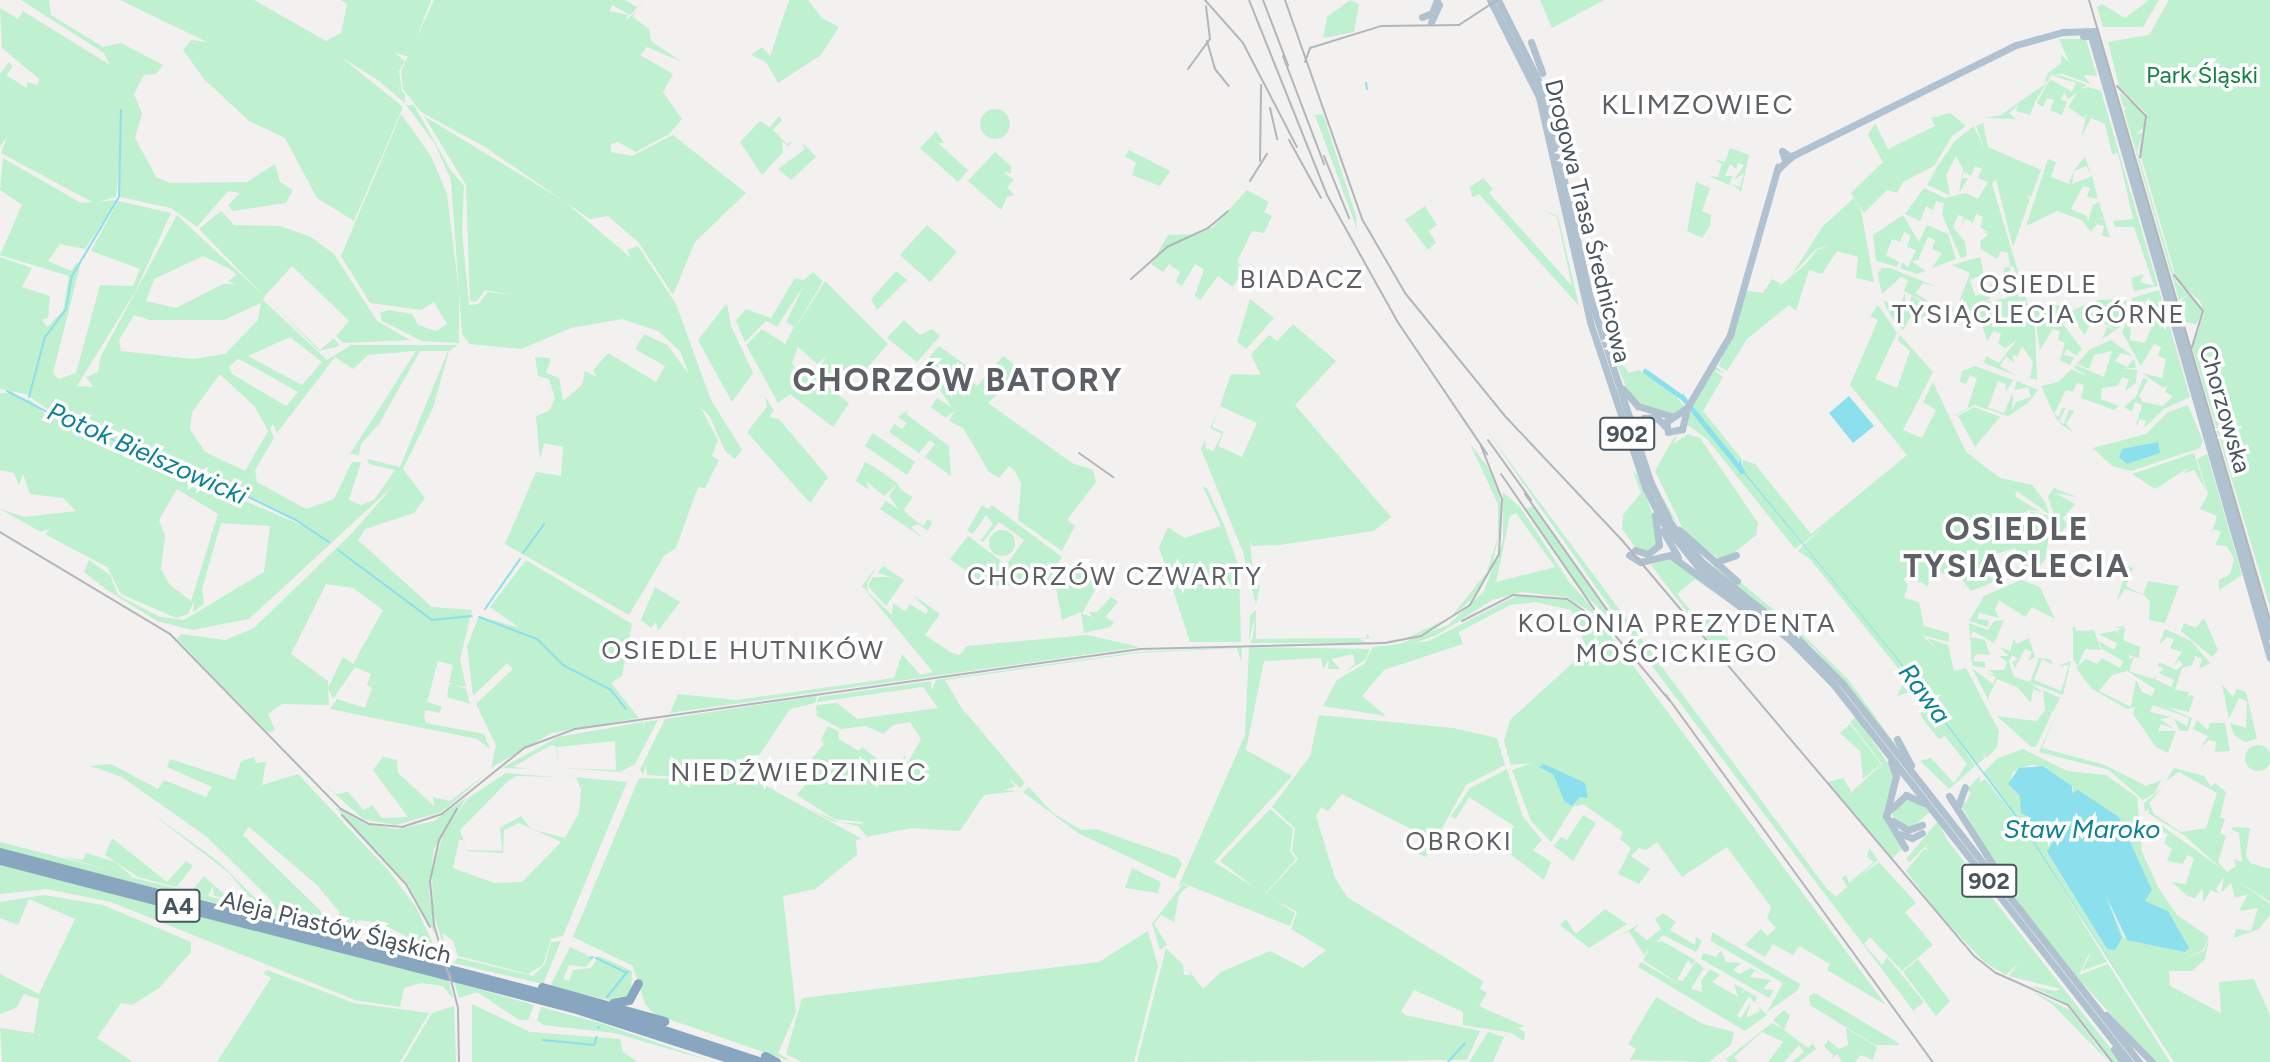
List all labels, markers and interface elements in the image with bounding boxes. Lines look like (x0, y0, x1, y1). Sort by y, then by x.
park label: Park Śląski (2146, 61, 2258, 89)
street label: Drogowa Trasa Średnicowa (1539, 76, 1637, 366)
district label: KLIMZOWIEC (1602, 87, 1794, 121)
district label: BIADACZ (1240, 264, 1364, 296)
district label: OSIEDLE TYSIĄCLECIA GÓRNE (1894, 269, 2184, 330)
street label: Chorzowska (2193, 342, 2257, 476)
district label: CHORZÓW BATORY (794, 361, 1122, 399)
water label: Potok Bielszowicki (42, 396, 252, 512)
road number: 902 (1599, 414, 1655, 454)
district label: OSIEDLE TYSIĄCLECIA (1905, 511, 2129, 586)
district label: CHORZÓW CZWARTY (969, 561, 1261, 593)
district label: KOLONIA PREZYDENTA MOŚCICKIEGO (1520, 608, 1834, 670)
district label: OSIEDLE HUTNIKÓW (603, 635, 883, 667)
water label: Rawa (1891, 658, 1957, 730)
district label: NIEDŹWIEDZINIEC (672, 757, 926, 789)
water label: Staw Maroko (2004, 814, 2160, 846)
district label: OBROKI (1406, 826, 1512, 858)
road number: 902 (1961, 862, 2017, 900)
street label: Aleja Piastów Śląskich (218, 884, 454, 970)
road number: A4 (155, 886, 201, 925)

